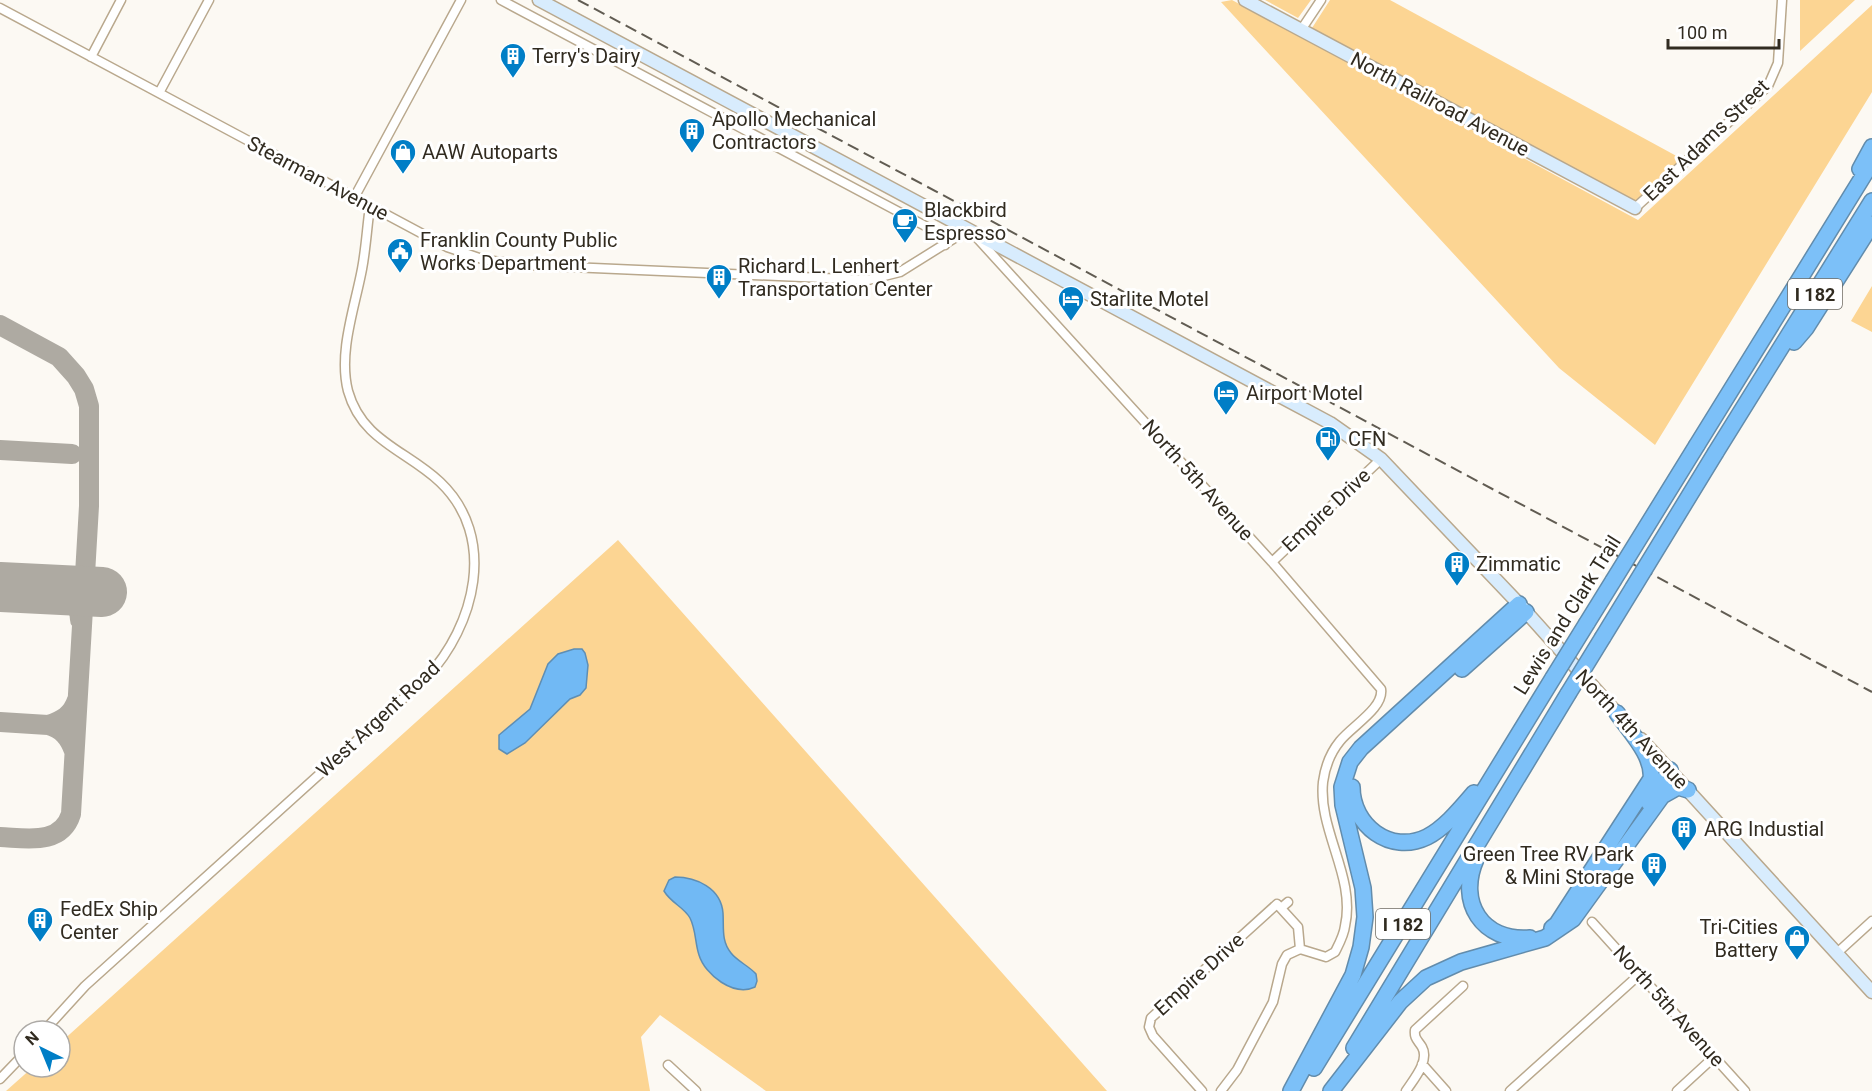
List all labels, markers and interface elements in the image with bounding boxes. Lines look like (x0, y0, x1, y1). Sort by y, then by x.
scale bar (1668, 12, 1779, 50)
text: 100 m (1677, 22, 1728, 43)
building icon: Terry's Dairy (498, 41, 528, 79)
place label: Terry's Dairy (532, 44, 641, 68)
street label: North Railroad Avenue (1347, 47, 1533, 161)
street label: East Adams Street (1638, 74, 1774, 206)
place label: Apollo Mechanical Contractors (712, 107, 876, 154)
building icon: Apollo Mechanical Contractors (677, 116, 707, 154)
street label: Stearman Avenue (243, 131, 393, 225)
shop icon: AAW Autoparts (388, 137, 418, 175)
place label: AAW Autoparts (422, 140, 558, 164)
place label: Blackbird Espresso (924, 198, 1007, 245)
cafe icon: Blackbird Espresso (890, 206, 920, 244)
place label: Franklin County Public Works Department (420, 228, 618, 275)
public building icon: Franklin County Public Works Department (385, 236, 415, 274)
place label: Richard L. Lenhert Transportation Center (738, 254, 933, 301)
building icon: Richard L. Lenhert Transportation Center (704, 262, 734, 300)
road number: I 182 (1788, 279, 1842, 309)
hotel icon: Starlite Motel (1056, 284, 1086, 322)
place label: Starlite Motel (1090, 287, 1209, 311)
hotel icon: Airport Motel (1211, 378, 1241, 416)
place label: Airport Motel (1246, 381, 1363, 405)
street label: North 5th Avenue (1137, 415, 1259, 545)
fuel station icon: CFN (1313, 424, 1343, 462)
place label: CFN (1348, 427, 1386, 451)
street label: Empire Drive (1277, 463, 1375, 557)
street label: Lewis and Clark Trail (1508, 531, 1626, 699)
building icon: Zimmatic (1442, 549, 1472, 587)
place label: Zimmatic (1476, 552, 1561, 576)
street label: West Argent Road (311, 656, 445, 782)
street label: North 4th Avenue (1570, 664, 1694, 794)
building icon: ARG Industial (1669, 814, 1699, 852)
place label: ARG Industial (1704, 817, 1824, 841)
place label: Green Tree RV Park & Mini Storage (1463, 842, 1635, 889)
building icon: Green Tree RV Park & Mini Storage (1639, 850, 1669, 888)
place label: FedEx Ship Center (60, 897, 158, 944)
building icon: FedEx Ship Center (25, 905, 55, 943)
road number: I 182 (1376, 909, 1430, 939)
place label: Tri-Cities Battery (1699, 915, 1779, 962)
shop icon: Tri-Cities Battery (1782, 923, 1812, 961)
street label: Empire Drive (1149, 928, 1249, 1020)
street label: North 5th Avenue (1608, 941, 1730, 1071)
north arrow (12, 1019, 72, 1079)
text: N (22, 1028, 43, 1049)

